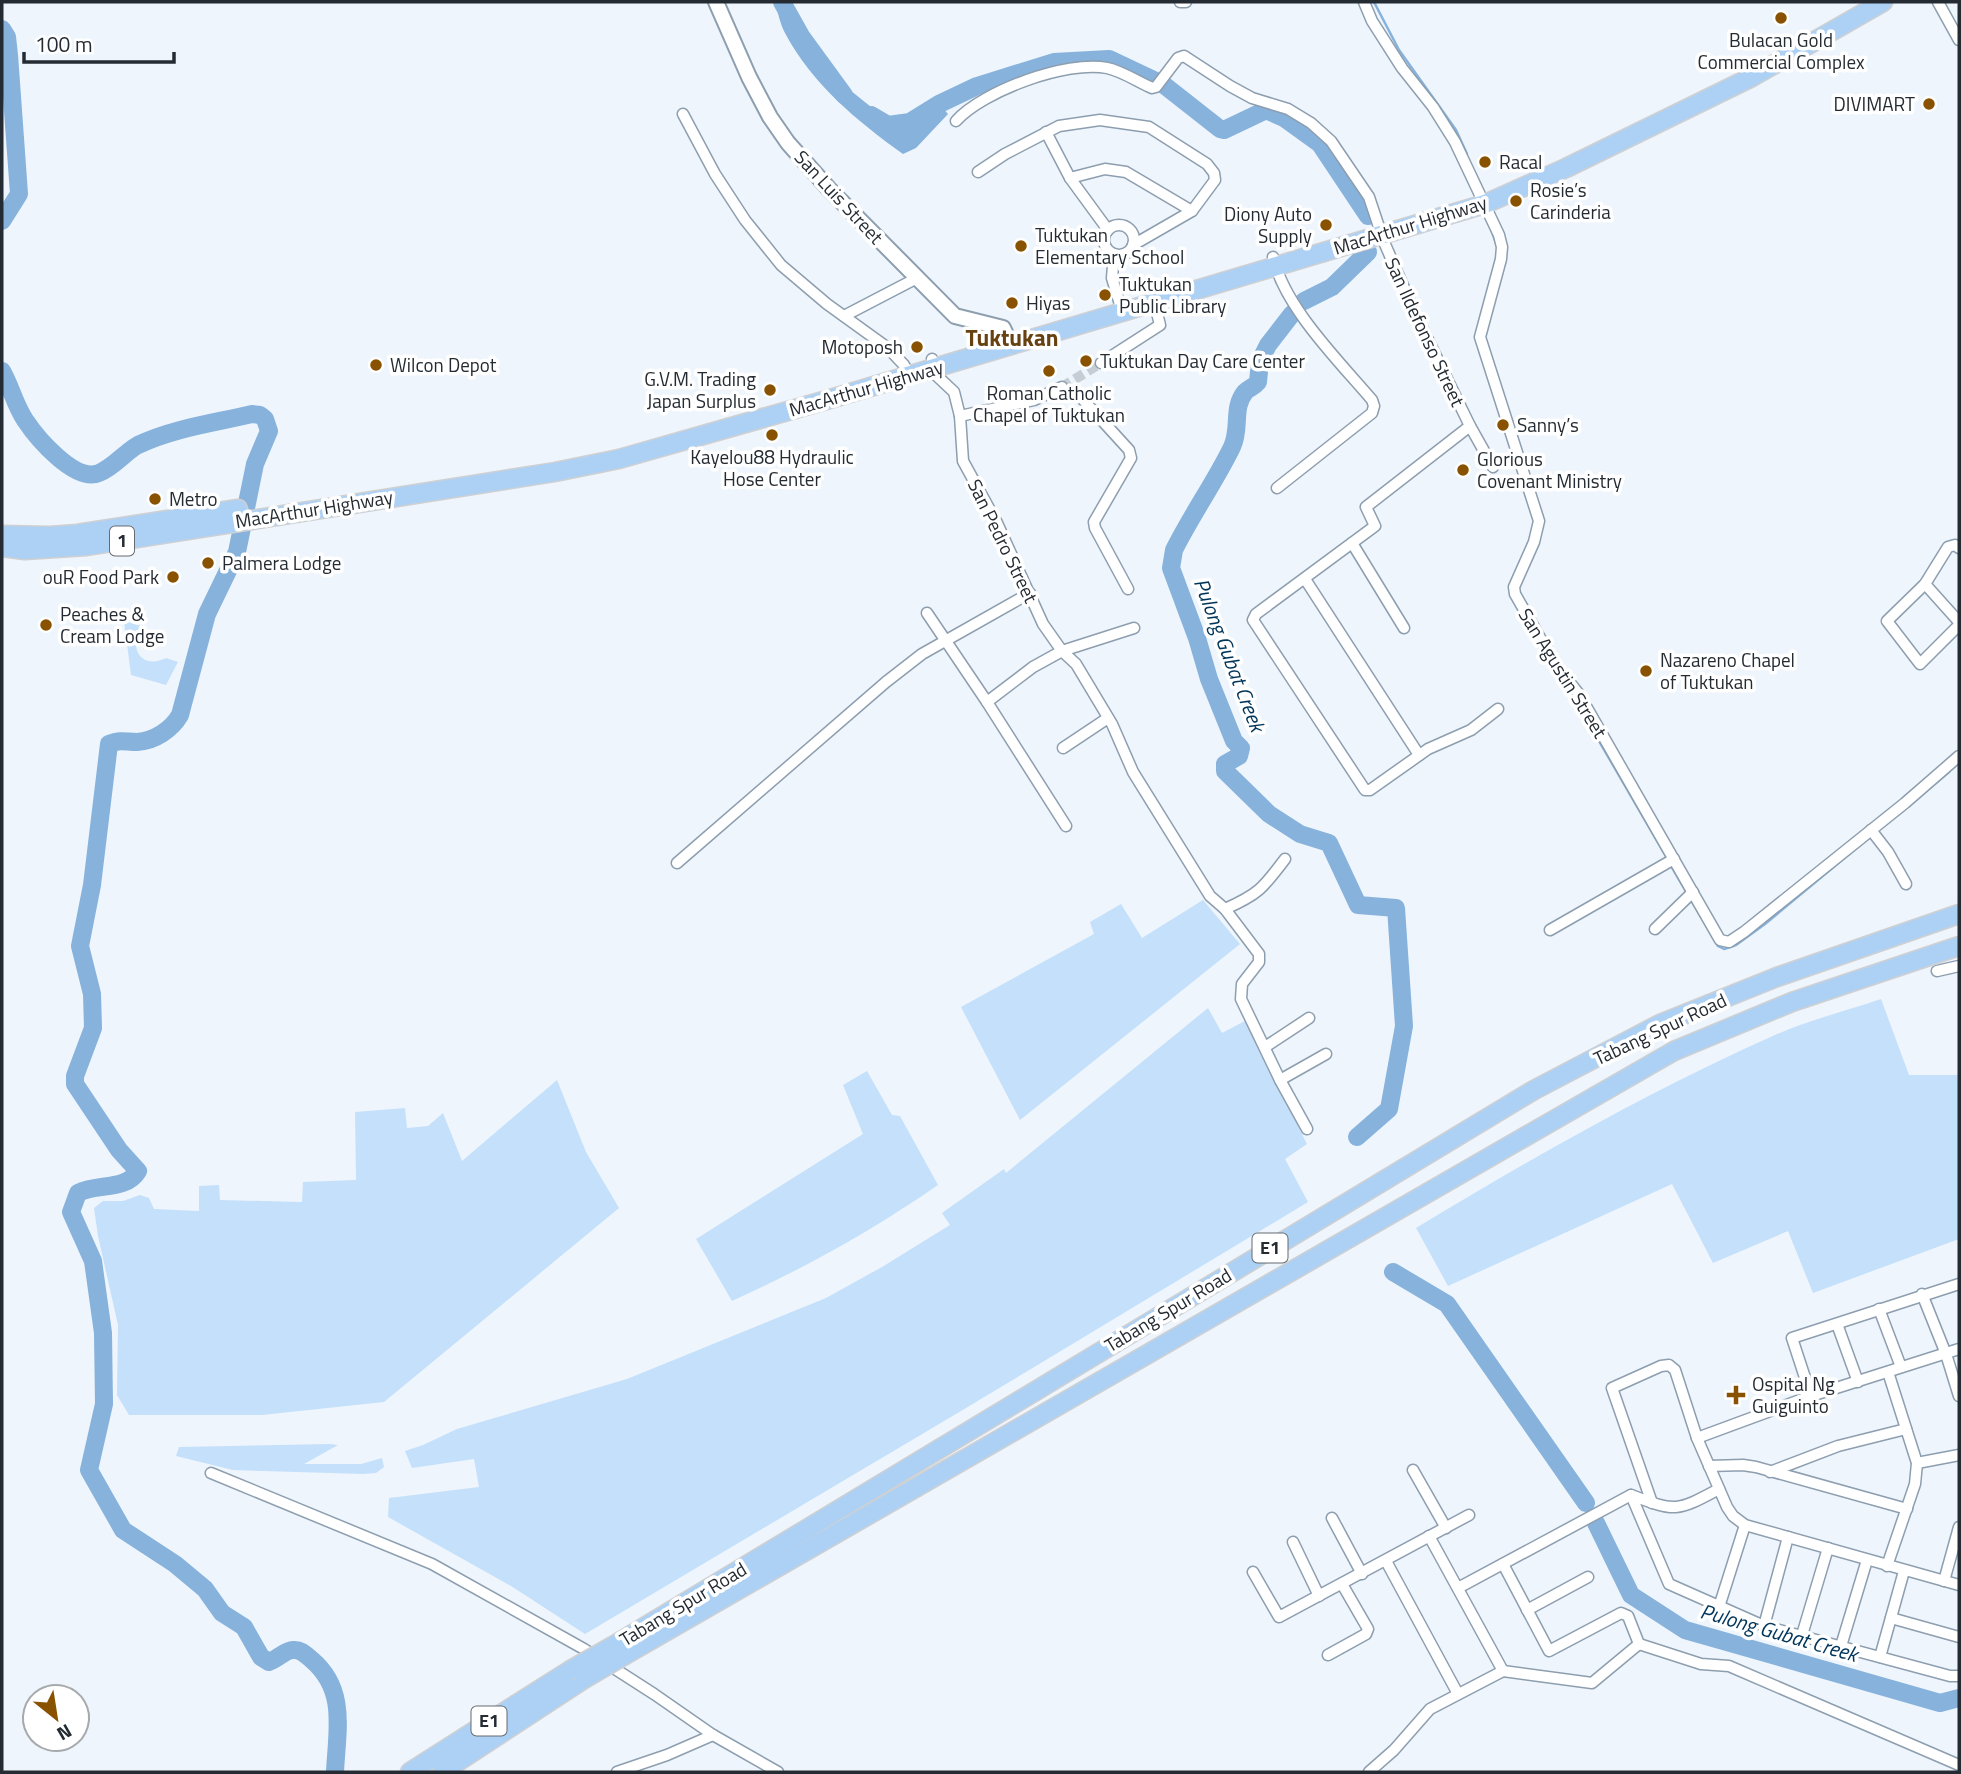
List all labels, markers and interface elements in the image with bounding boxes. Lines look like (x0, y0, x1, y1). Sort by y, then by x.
marker: Bulacan Gold Commercial Complex (1773, 10, 1789, 26)
scale bar (24, 21, 175, 65)
place label: Bulacan Gold Commercial Complex (1697, 25, 1865, 76)
text: 100 m (35, 28, 92, 60)
place label: DIVIMART (1834, 89, 1915, 118)
marker: DIVIMART (1921, 96, 1937, 112)
street label: San Luis Street (788, 143, 891, 250)
place label: Racal (1499, 147, 1542, 176)
marker: Racal (1477, 154, 1493, 170)
place label: Rosie’s Carinderia (1530, 175, 1611, 226)
street label: MacArthur Highway (1329, 187, 1490, 262)
marker: Rosie’s Carinderia (1508, 193, 1524, 209)
place label: Diony Auto Supply (1224, 199, 1312, 250)
marker: Diony Auto Supply (1318, 217, 1334, 233)
place label: Tuktukan Elementary School (1035, 220, 1184, 271)
marker: Tuktukan Elementary School (1013, 238, 1029, 254)
street label: San Ildefonso Street (1378, 253, 1473, 411)
place label: Tuktukan Public Library (1119, 269, 1226, 320)
marker: Tuktukan Public Library (1097, 287, 1113, 303)
place label: Hiyas (1026, 288, 1071, 317)
marker: Hiyas (1004, 295, 1020, 311)
district label: Tuktukan (966, 320, 1058, 355)
place label: Motoposh (821, 332, 903, 361)
marker: Motoposh (909, 339, 925, 355)
place label: Tuktukan Day Care Center (1100, 346, 1305, 375)
place label: Wilcon Depot (390, 350, 497, 379)
street label: MacArthur Highway (785, 352, 946, 423)
marker: Tuktukan Day Care Center (1078, 353, 1094, 369)
marker: Wilcon Depot (368, 357, 384, 373)
marker: Roman Catholic Chapel of Tuktukan (1041, 363, 1057, 379)
place label: G.V.M. Trading Japan Surplus (644, 364, 756, 415)
place label: Roman Catholic Chapel of Tuktukan (973, 378, 1125, 429)
marker: G.V.M. Trading Japan Surplus (762, 382, 778, 398)
place label: Sanny’s (1517, 410, 1579, 439)
marker: Sanny’s (1495, 417, 1511, 433)
marker: Kayelou88 Hydraulic Hose Center (764, 427, 780, 443)
place label: Kayelou88 Hydraulic Hose Center (690, 442, 854, 493)
place label: Glorious Covenant Ministry (1477, 444, 1622, 495)
marker: Glorious Covenant Ministry (1455, 462, 1471, 478)
street label: San Pedro Street (961, 474, 1046, 608)
street label: MacArthur Highway (233, 482, 395, 535)
place label: Metro (169, 484, 218, 513)
marker: Metro (147, 491, 163, 507)
road number: 1 (110, 526, 134, 556)
place label: Palmera Lodge (222, 548, 341, 577)
marker: Palmera Lodge (200, 555, 216, 571)
place label: ouR Food Park (43, 562, 159, 591)
marker: ouR Food Park (165, 569, 181, 585)
water label: Pulong Gubat Creek (1186, 573, 1275, 739)
place label: Peaches & Cream Lodge (60, 599, 164, 650)
street label: San Agustin Street (1512, 602, 1615, 744)
marker: Peaches & Cream Lodge (38, 617, 54, 633)
place label: Nazareno Chapel of Tuktukan (1660, 645, 1795, 696)
marker: Nazareno Chapel of Tuktukan (1638, 663, 1654, 679)
street label: Tabang Spur Road (1589, 985, 1731, 1072)
road number: E1 (1252, 1233, 1288, 1262)
street label: Tabang Spur Road (1099, 1260, 1237, 1359)
place label: Ospital Ng Guiguinto (1752, 1369, 1835, 1420)
marker: Ospital Ng Guiguinto (1726, 1385, 1746, 1405)
street label: Tabang Spur Road (614, 1554, 752, 1653)
water label: Pulong Gubat Creek (1697, 1594, 1864, 1671)
north arrow (21, 1683, 91, 1753)
road number: E1 (472, 1706, 506, 1736)
text: N (52, 1717, 78, 1749)

